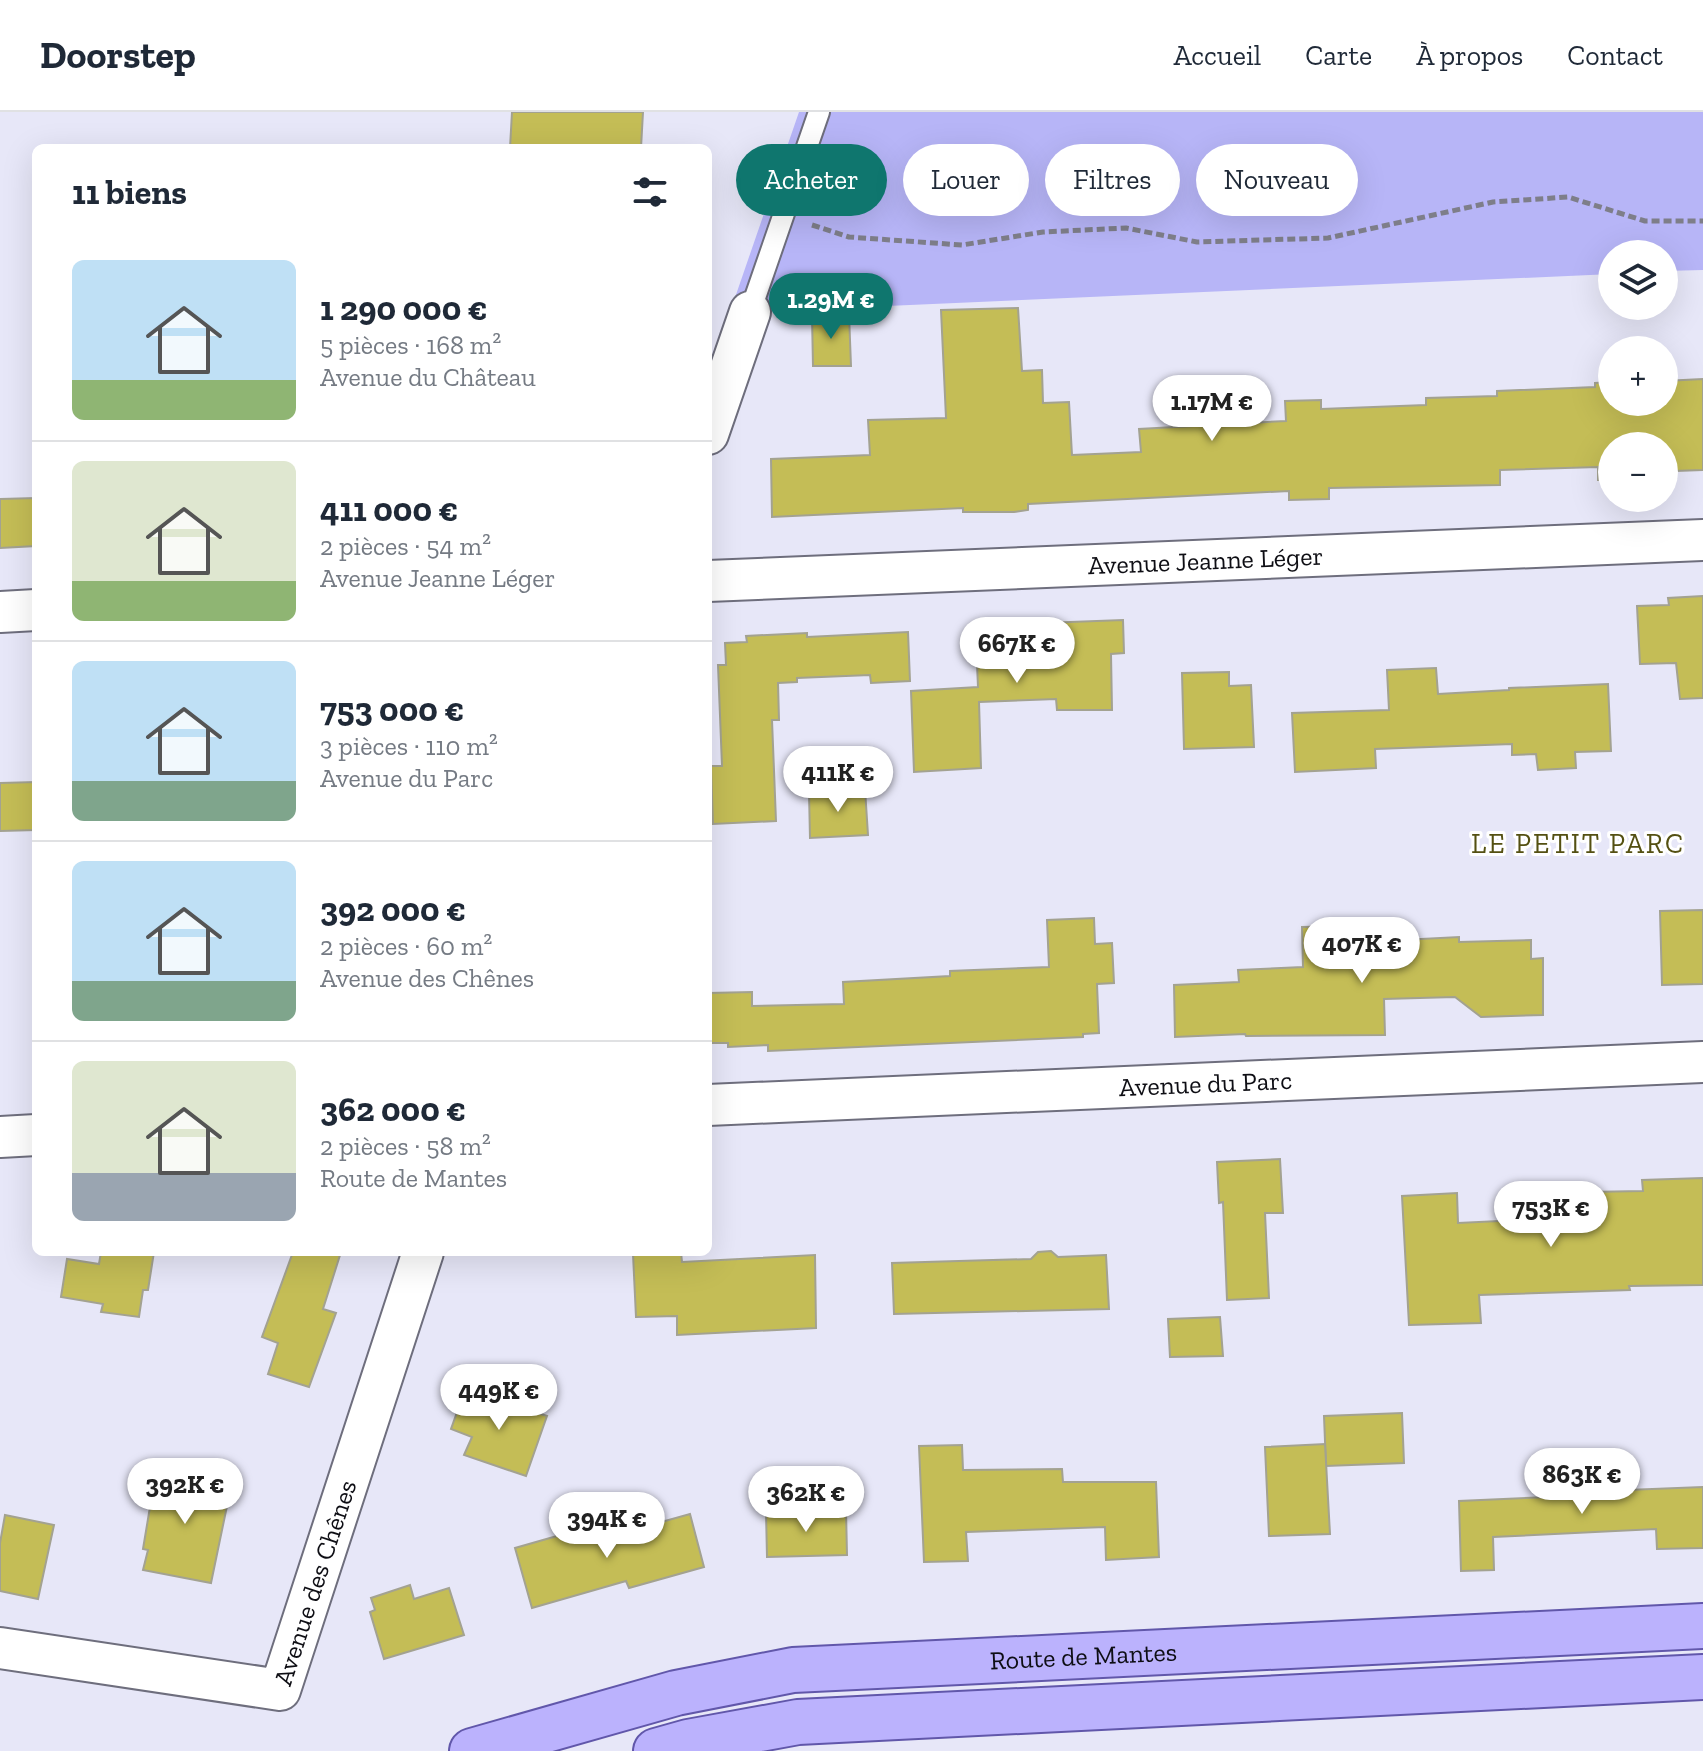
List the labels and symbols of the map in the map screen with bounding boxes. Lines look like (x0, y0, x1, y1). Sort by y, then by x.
pin: 1.29M € (757, 273, 905, 341)
pin: 1.17M € (1138, 375, 1286, 443)
street label: Avenue Jeanne Léger (1087, 540, 1324, 581)
pin: 667K € (952, 617, 1082, 685)
pin: 411K € (773, 746, 903, 814)
district label: LE PETIT PARC (1471, 827, 1685, 860)
pin: 407K € (1297, 917, 1427, 985)
street label: Avenue du Parc (1118, 1064, 1293, 1103)
pin: 753K € (1486, 1181, 1616, 1249)
pin: 449K € (434, 1364, 564, 1432)
pin: 863K € (1517, 1448, 1647, 1516)
pin: 392K € (120, 1458, 250, 1526)
pin: 362K € (741, 1466, 871, 1534)
street label: Avenue des Chênes (267, 1476, 363, 1690)
pin: 394K € (542, 1492, 672, 1560)
street label: Route de Mantes (989, 1635, 1178, 1676)

